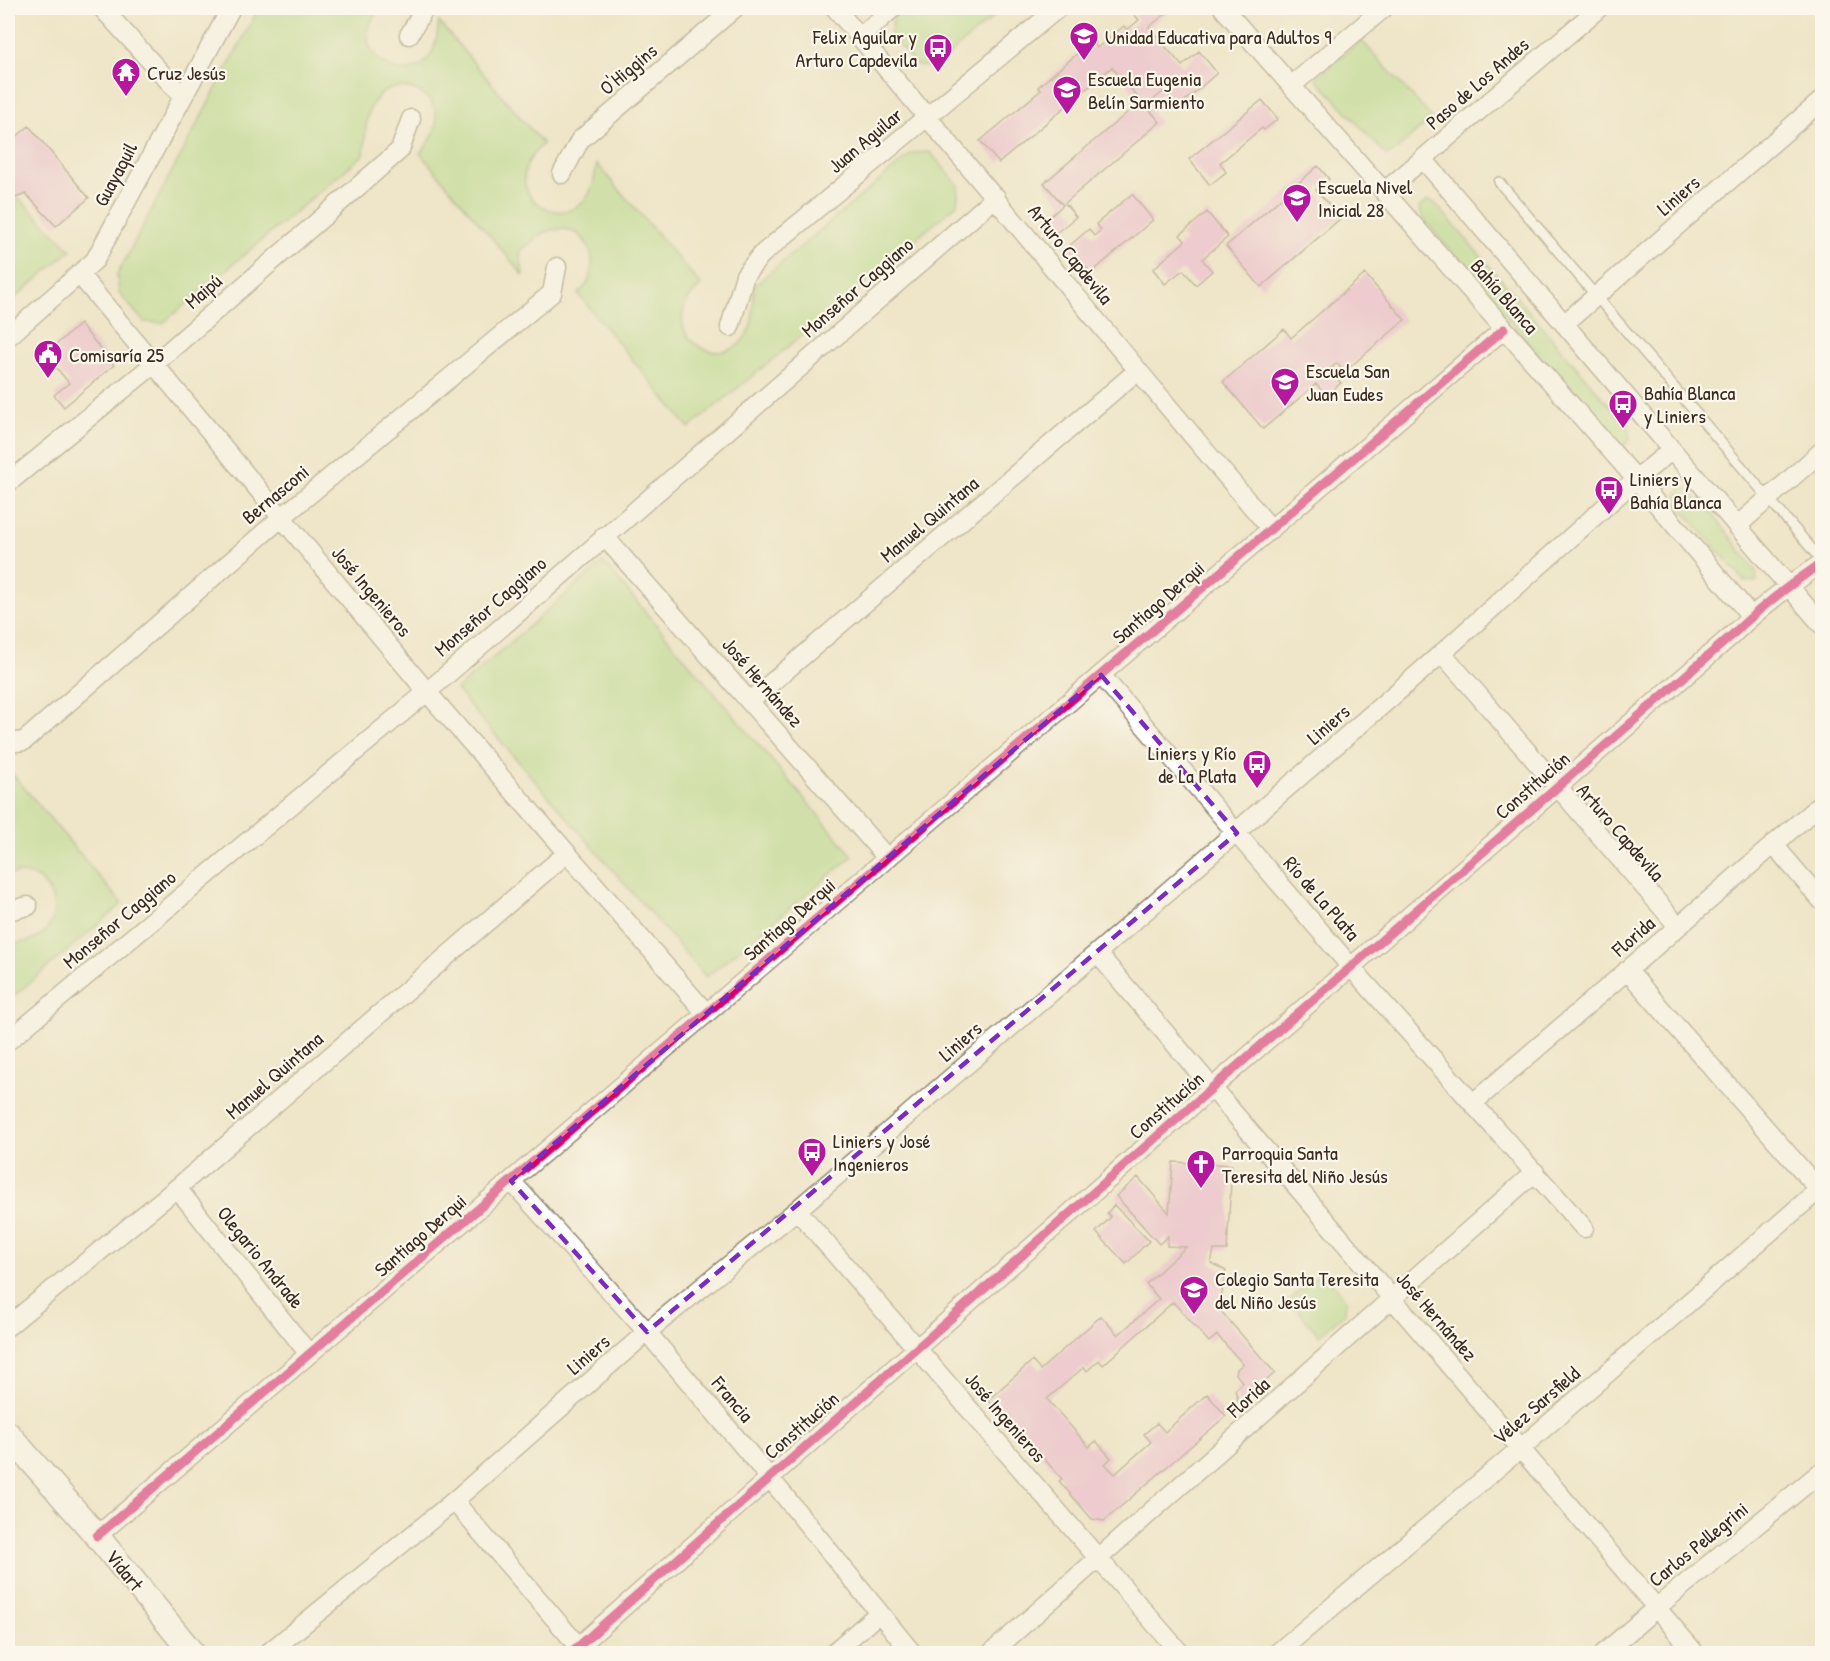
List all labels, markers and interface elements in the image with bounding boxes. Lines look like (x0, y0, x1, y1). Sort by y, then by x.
school or university icon: Unidad Educativa para Adultos 9 (1068, 20, 1100, 62)
place label: Felix Aguilar y Arturo Capdevila (796, 23, 917, 73)
place label: Unidad Educativa para Adultos 9 (1105, 23, 1332, 50)
street label: Paso de Los Andes (1420, 31, 1534, 135)
bus stop icon: Felix Aguilar y Arturo Capdevila (922, 32, 954, 74)
street label: O'Higgins (594, 37, 663, 101)
temple icon: Cruz Jesús (110, 56, 142, 98)
place label: Cruz Jesús (147, 59, 226, 86)
place label: Escuela Eugenia Belín Sarmiento (1088, 65, 1204, 115)
school or university icon: Escuela Eugenia Belín Sarmiento (1051, 74, 1083, 116)
street label: Juan Aguilar (822, 101, 908, 179)
street label: Guayaquil (87, 137, 143, 211)
street label: Liniers (1651, 169, 1705, 221)
place label: Escuela Nivel Inicial 28 (1318, 173, 1413, 223)
school or university icon: Escuela Nivel Inicial 28 (1281, 182, 1313, 224)
street label: Arturo Capdevila (1022, 198, 1120, 310)
street label: Monseñor Caggiano (795, 231, 919, 343)
street label: Bahía Blanca (1465, 253, 1545, 339)
street label: Maipú (179, 267, 227, 315)
public building icon: Comisaría 25 (32, 338, 64, 380)
place label: Comisaría 25 (69, 341, 165, 368)
place label: Escuela San Juan Eudes (1306, 357, 1390, 407)
school or university icon: Escuela San Juan Eudes (1269, 366, 1301, 408)
place label: Bahía Blanca y Liniers (1644, 379, 1735, 429)
bus stop icon: Bahía Blanca y Liniers (1607, 388, 1639, 430)
street label: Bernasconi (236, 458, 314, 530)
place label: Liniers y Bahía Blanca (1630, 465, 1721, 515)
street label: Manuel Quintana (874, 470, 984, 568)
bus stop icon: Liniers y Bahía Blanca (1593, 474, 1625, 516)
street label: José Ingenieros (326, 540, 418, 643)
street label: Monseñor Caggiano (428, 550, 552, 662)
street label: Santiago Derqui (1106, 555, 1210, 649)
street label: José Hernández (716, 631, 810, 733)
street label: Liniers (1301, 698, 1355, 750)
place label: Liniers y Río de La Plata (1148, 739, 1236, 789)
street label: Constitución (1489, 745, 1575, 825)
bus stop icon: Liniers y Río de La Plata (1241, 748, 1273, 790)
street label: Arturo Capdevila (1571, 777, 1671, 887)
street label: Río de La Plata (1278, 850, 1366, 946)
street label: Monseñor Caggiano (57, 864, 181, 974)
street label: Santiago Derqui (737, 872, 841, 966)
street label: Florida (1605, 910, 1660, 963)
street label: Liniers (933, 1015, 987, 1067)
street label: Manuel Quintana (220, 1025, 329, 1125)
street label: Constitución (1123, 1065, 1209, 1145)
place label: Liniers y José Ingenieros (833, 1127, 931, 1177)
bus stop icon: Liniers y José Ingenieros (796, 1136, 828, 1178)
place label: Parroquia Santa Teresita del Niño Jesús (1222, 1139, 1388, 1189)
church icon: Parroquia Santa Teresita del Niño Jesús (1185, 1148, 1217, 1190)
street label: Santiago Derqui (368, 1188, 472, 1282)
street label: Olegario Andrade (212, 1200, 310, 1314)
place label: Colegio Santa Teresita del Niño Jesús (1215, 1265, 1379, 1315)
street label: José Hernández (1390, 1265, 1484, 1367)
school or university icon: Colegio Santa Teresita del Niño Jesús (1178, 1274, 1210, 1316)
street label: Liniers (561, 1328, 615, 1380)
street label: Vélez Sarsfield (1487, 1360, 1585, 1450)
street label: José Ingenieros (959, 1366, 1053, 1468)
street label: Francia (705, 1370, 760, 1428)
street label: Florida (1220, 1371, 1275, 1424)
street label: Constitución (758, 1385, 844, 1465)
street label: Carlos Pellegrini (1643, 1495, 1753, 1593)
street label: Vidart (100, 1544, 151, 1597)

